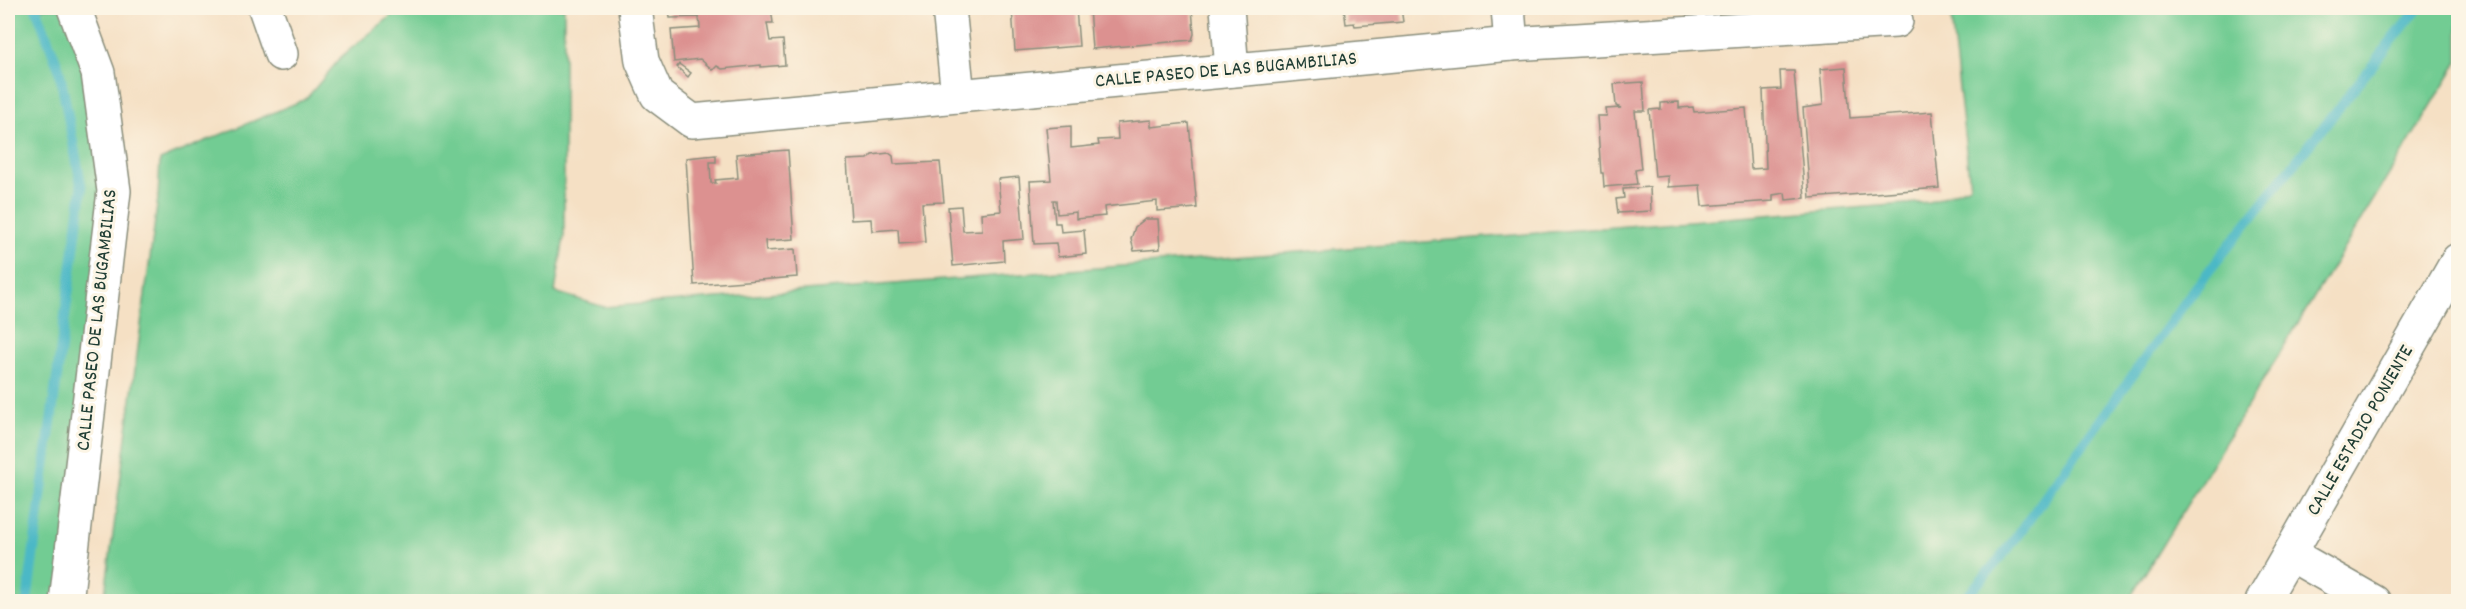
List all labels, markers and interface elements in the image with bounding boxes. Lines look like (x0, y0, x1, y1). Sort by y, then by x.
street label: CALLE PASEO DE LAS BUGAMBILIAS (1094, 46, 1358, 96)
street label: CALLE PASEO DE LAS BUGAMBILIAS (70, 188, 126, 452)
street label: CALLE ESTADIO PONIENTE (2301, 340, 2421, 522)

